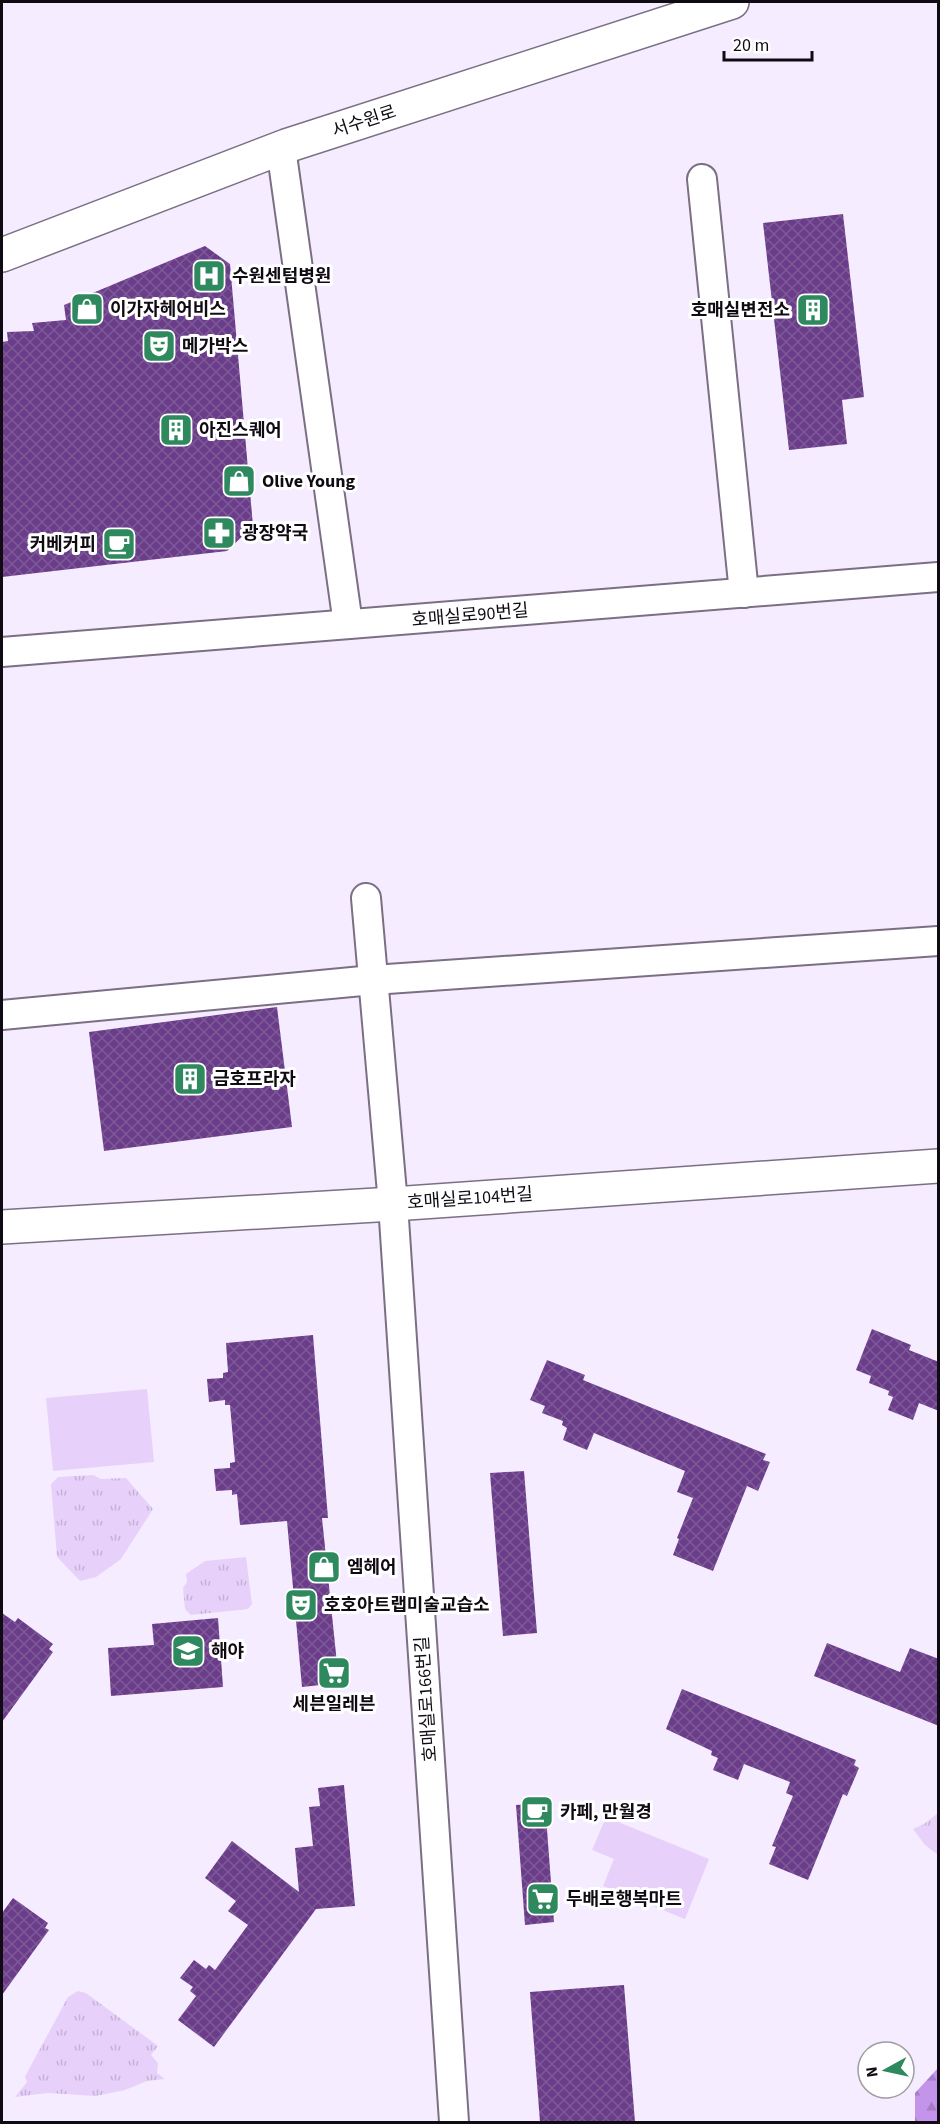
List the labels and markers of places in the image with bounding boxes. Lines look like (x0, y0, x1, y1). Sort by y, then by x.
hospital icon: 수원센텀병원 (191, 258, 227, 294)
place label: 수원센텀병원 (232, 264, 331, 289)
shop icon: 이가자헤어비스 (69, 291, 105, 327)
building icon: 호매실변전소 (795, 292, 831, 328)
place label: 이가자헤어비스 (110, 297, 226, 322)
place label: 호매실변전소 (691, 298, 790, 323)
theatre icon: 메가박스 (141, 328, 177, 364)
place label: 메가박스 (182, 334, 248, 359)
building icon: 아진스퀘어 (158, 412, 194, 448)
place label: 아진스퀘어 (199, 418, 282, 443)
shop icon: Olive Young (221, 463, 257, 499)
place label: Olive Young (262, 469, 356, 494)
pharmacy icon: 광장약국 (201, 515, 237, 551)
place label: 광장약국 (242, 521, 308, 546)
cafe icon: 커베커피 (101, 526, 137, 562)
place label: 커베커피 (30, 532, 96, 557)
building icon: 금호프라자 (172, 1061, 208, 1097)
place label: 금호프라자 (213, 1067, 296, 1092)
shop icon: 엠헤어 (306, 1549, 342, 1585)
place label: 엠헤어 (347, 1555, 397, 1580)
theatre icon: 호호아트랩미술교습소 (283, 1587, 319, 1623)
place label: 호호아트랩미술교습소 (324, 1593, 490, 1618)
school or university icon: 해야 (170, 1633, 206, 1669)
place label: 해야 (211, 1639, 245, 1664)
supermarket icon: 세븐일레븐 (316, 1655, 352, 1691)
place label: 세븐일레븐 (293, 1692, 375, 1717)
cafe icon: 카페, 만월경 (519, 1794, 555, 1830)
place label: 카페, 만월경 (560, 1800, 652, 1825)
supermarket icon: 두배로행복마트 (525, 1881, 561, 1917)
place label: 두배로행복마트 (566, 1887, 682, 1912)

